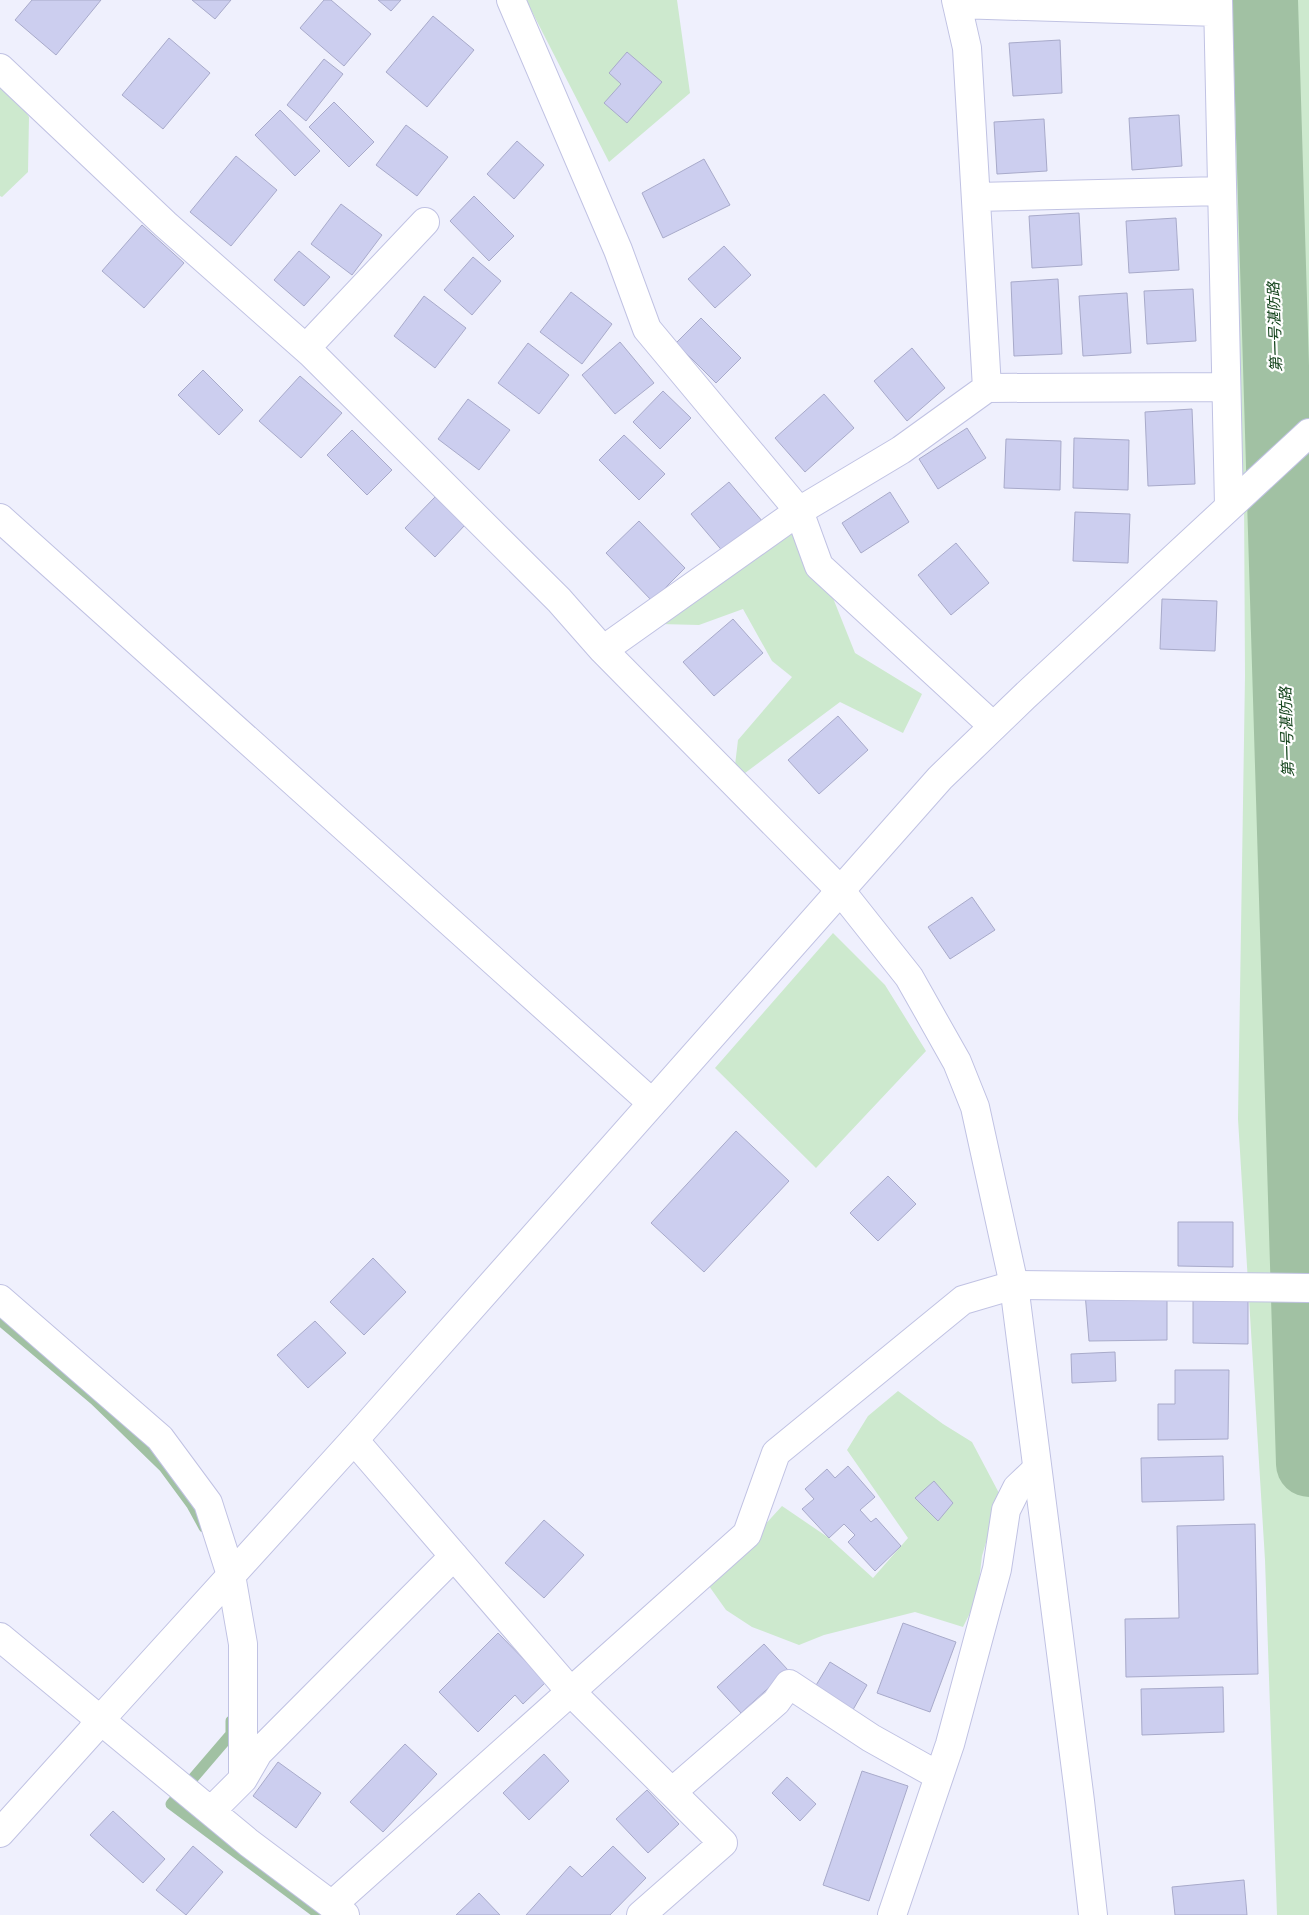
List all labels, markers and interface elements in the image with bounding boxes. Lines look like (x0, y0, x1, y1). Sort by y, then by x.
water label: 第一号湛防路 (1265, 280, 1288, 372)
water label: 第一号湛防路 (1277, 685, 1300, 777)

